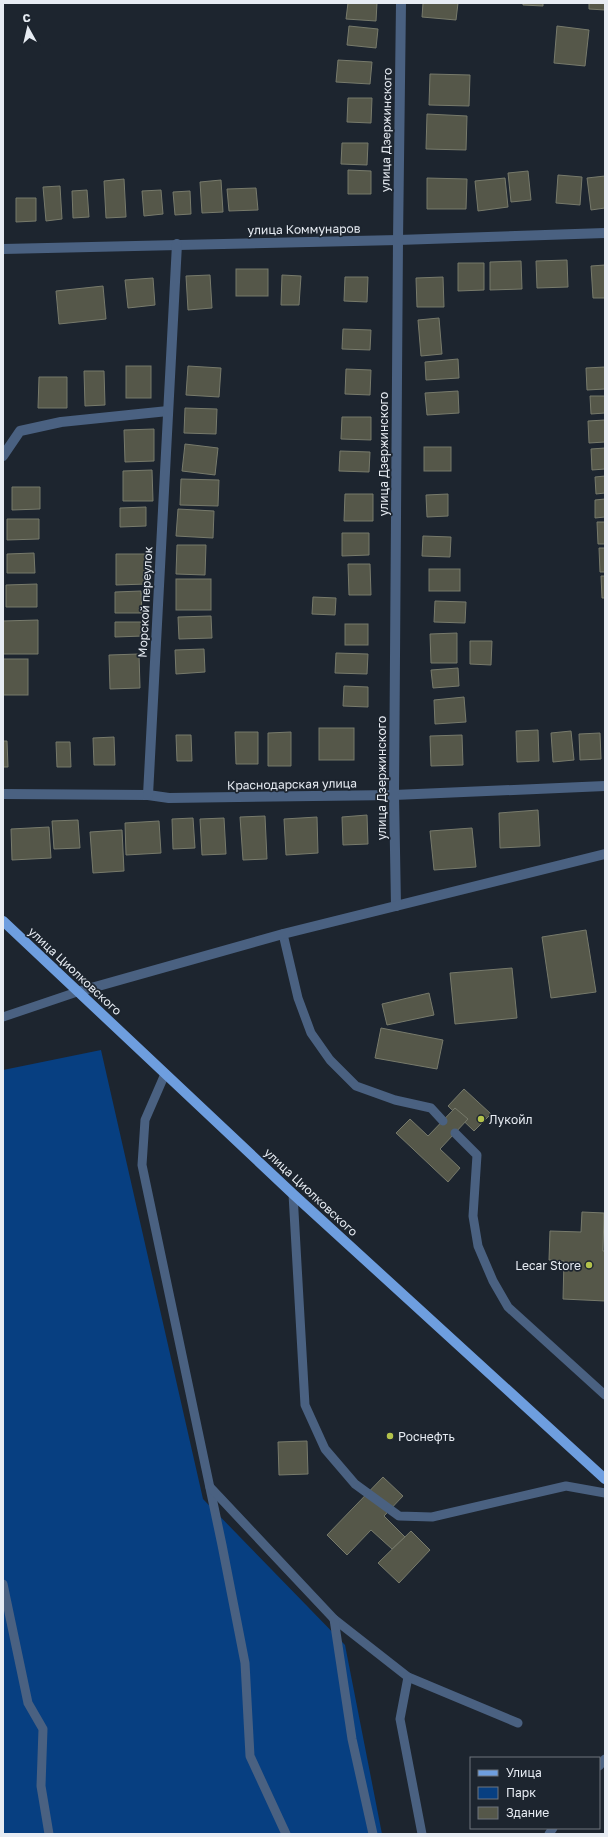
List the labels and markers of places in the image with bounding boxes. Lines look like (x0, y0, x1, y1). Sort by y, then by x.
place label: Лукойл (489, 1112, 533, 1127)
marker: Лукойл (476, 1114, 486, 1124)
place label: Lecar Store (515, 1258, 581, 1273)
marker: Lecar Store (584, 1260, 594, 1270)
place label: Роснефть (398, 1429, 455, 1444)
marker: Роснефть (385, 1431, 395, 1441)

